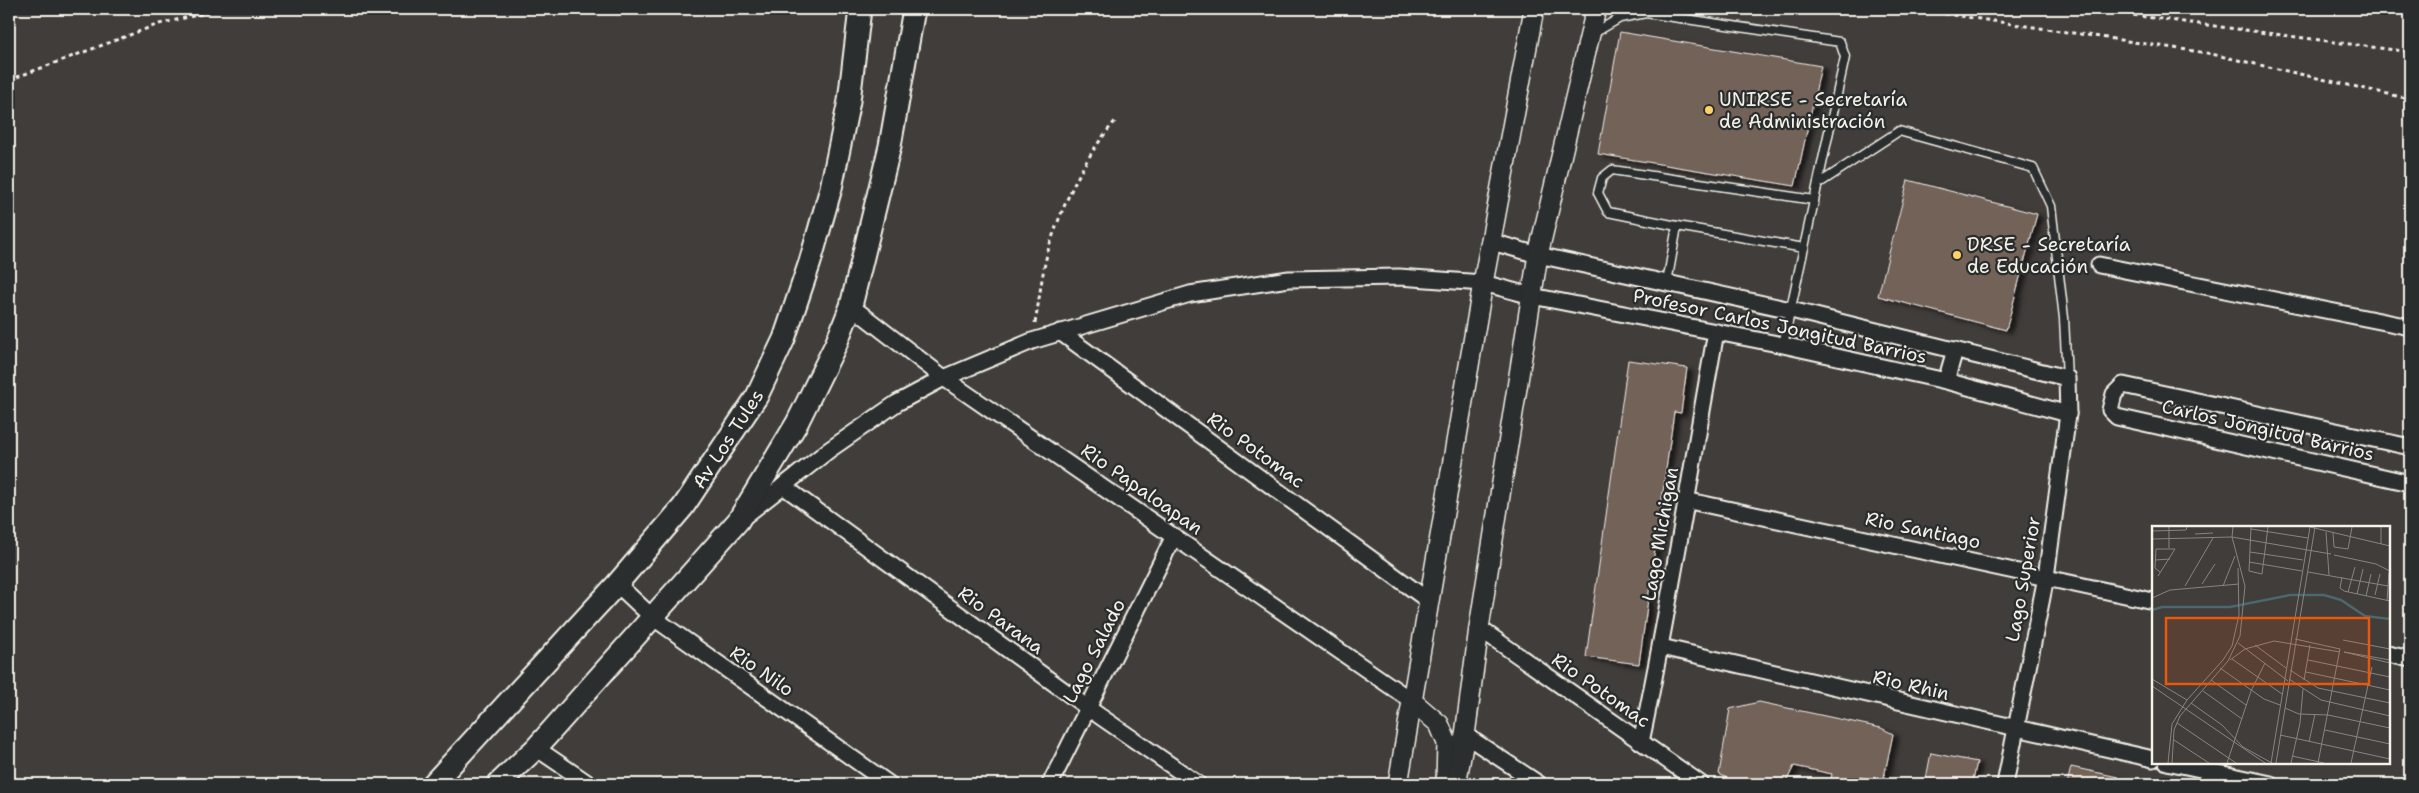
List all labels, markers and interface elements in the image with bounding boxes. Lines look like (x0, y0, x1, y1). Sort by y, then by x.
place label: UNIRSE - Secretaría de Administración (1719, 87, 1907, 134)
marker: UNIRSE - Secretaría de Administración (1703, 104, 1715, 116)
place label: DRSE - Secretaría de Educación (1967, 232, 2131, 279)
marker: DRSE - Secretaría de Educación (1951, 249, 1963, 261)
street label: Profesor Carlos Jongitud Barrios (1631, 283, 1929, 369)
street label: Av Los Tules (687, 384, 769, 494)
street label: Carlos Jongitud Barrios (2159, 393, 2377, 467)
street label: Rio Potomac (1202, 406, 1310, 494)
street label: Rio Papaloapan (1076, 438, 1208, 540)
street label: Lago Michigan (1636, 465, 1684, 603)
street label: Rio Santiago (1863, 506, 1983, 554)
street label: Lago Superior (2000, 514, 2046, 644)
inset map (2152, 526, 2389, 763)
street label: Rio Parana (953, 580, 1049, 660)
street label: Lago Salado (1057, 595, 1131, 707)
street label: Rio Nilo (725, 640, 799, 702)
street label: Rio Potomac (1547, 647, 1655, 733)
street label: Rio Rhin (1870, 664, 1952, 706)

